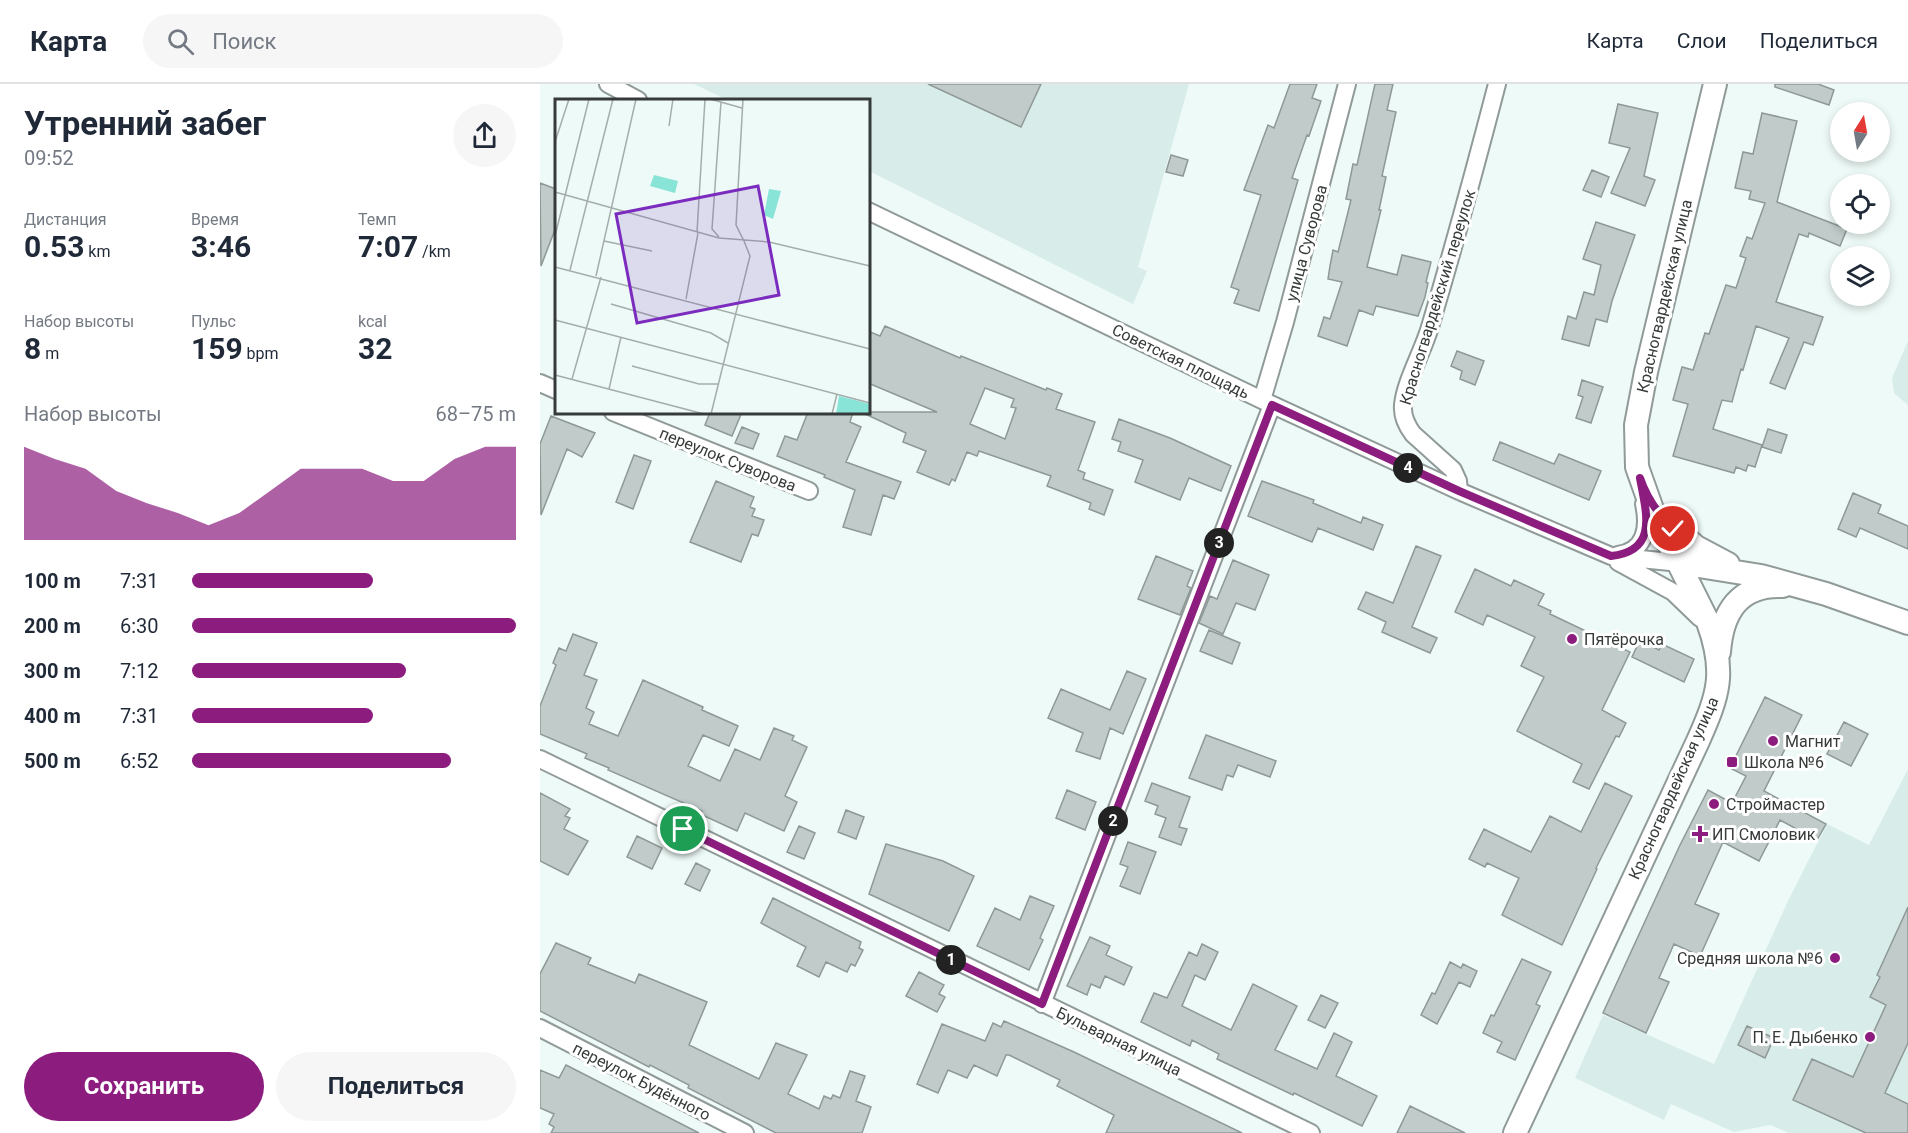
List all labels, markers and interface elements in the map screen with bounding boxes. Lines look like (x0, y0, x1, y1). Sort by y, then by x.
search box (143, 14, 563, 68)
text: Карта (30, 25, 107, 58)
icon: search (164, 25, 197, 58)
text: Поиск (212, 29, 277, 54)
text: Карта (1587, 29, 1644, 53)
text: Слои (1677, 29, 1727, 53)
text: Поделиться (1760, 29, 1878, 53)
inset map (555, 99, 870, 414)
north arrow (1830, 102, 1890, 162)
map controls (1830, 102, 1890, 306)
text: Утренний забег (24, 104, 266, 143)
button: share (453, 104, 516, 167)
text: 09:52 (24, 146, 74, 170)
button: locate (1830, 174, 1890, 234)
street label: улица Суворова (1282, 183, 1331, 304)
street label: Красногвардейский переулок (1396, 187, 1479, 407)
street label: Красногвардейская улица (1633, 198, 1696, 395)
text: Дистанция (24, 210, 107, 229)
text: Время (191, 210, 239, 229)
text: Темп (358, 210, 396, 229)
text: 0.53 (24, 229, 84, 264)
text: 3:46 (191, 229, 251, 264)
text: 7:07 (358, 229, 418, 264)
text: km (84, 242, 110, 261)
text: /km (418, 242, 451, 261)
button: layers (1830, 246, 1890, 306)
text: Набор высоты (24, 312, 134, 331)
text: Пульс (191, 312, 236, 331)
text: kcal (358, 312, 387, 331)
street label: Советская площадь (1109, 320, 1253, 403)
text: 8 (24, 331, 41, 366)
text: 159 (191, 331, 243, 366)
text: 32 (358, 331, 392, 366)
text: m (41, 344, 59, 363)
text: bpm (243, 344, 279, 363)
text: Набор высоты (24, 402, 162, 426)
text: 68–75 m (435, 402, 516, 426)
street label: переулок Суворова (657, 423, 799, 496)
pin: 4 (1393, 453, 1423, 483)
text: 4 (1403, 458, 1413, 477)
pin (1647, 503, 1698, 554)
icon: check (1656, 512, 1689, 545)
pin: 3 (1204, 528, 1234, 558)
text: 3 (1214, 533, 1224, 552)
text: 100 m (24, 569, 81, 593)
text: 7:31 (120, 569, 159, 593)
text: 200 m (24, 614, 81, 638)
text: 6:30 (120, 614, 159, 638)
place label: Пятёрочка (1584, 630, 1664, 649)
marker: Пятёрочка (1565, 632, 1579, 646)
text: 300 m (24, 659, 81, 683)
text: 7:12 (120, 659, 159, 683)
street label: Красногвардейская улица (1625, 694, 1722, 882)
text: 400 m (24, 704, 81, 728)
text: 7:31 (120, 704, 159, 728)
place label: Магнит (1785, 732, 1841, 751)
marker: Магнит (1766, 734, 1780, 748)
text: 500 m (24, 749, 81, 773)
text: 6:52 (120, 749, 159, 773)
place label: Школа №6 (1744, 753, 1824, 772)
marker: Школа №6 (1725, 755, 1739, 769)
place label: Строймастер (1726, 795, 1825, 814)
marker: Строймастер (1707, 797, 1721, 811)
pin (657, 803, 708, 854)
pin: 2 (1098, 806, 1128, 836)
text: 2 (1108, 811, 1118, 830)
icon: arrive (666, 812, 699, 845)
place label: ИП Смоловик (1712, 825, 1816, 844)
marker: ИП Смоловик (1693, 827, 1707, 841)
pin: 1 (936, 945, 966, 975)
place label: Средняя школа №6 (1677, 949, 1823, 968)
text: 1 (946, 950, 956, 969)
marker: Средняя школа №6 (1828, 951, 1842, 965)
street label: Бульварная улица (1053, 1003, 1184, 1080)
place label: П. Е. Дыбенко (1752, 1028, 1858, 1047)
marker: П. Е. Дыбенко (1863, 1030, 1877, 1044)
street label: переулок Будённого (570, 1038, 714, 1124)
button: Сохранить (24, 1052, 264, 1121)
button: Поделиться (276, 1052, 516, 1121)

